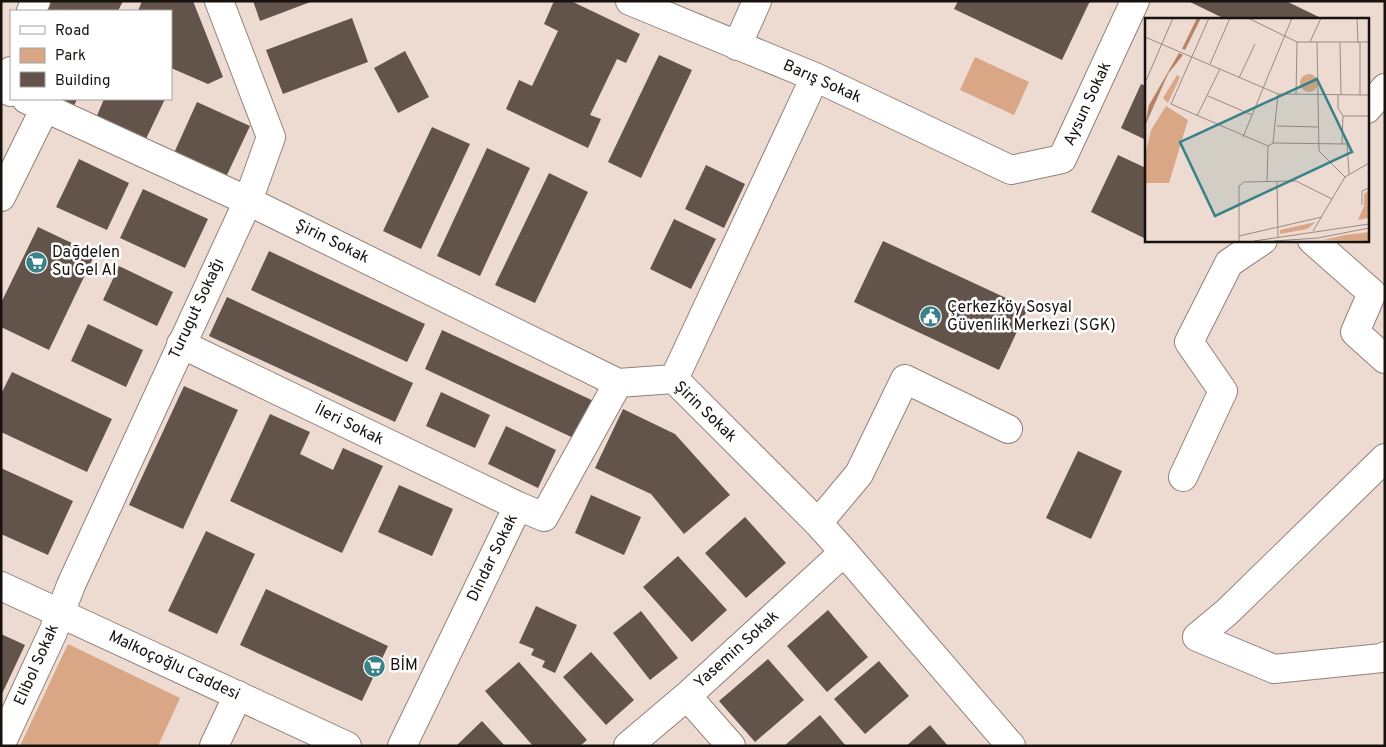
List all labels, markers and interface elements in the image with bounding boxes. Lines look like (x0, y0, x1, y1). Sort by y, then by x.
legend (10, 10, 172, 100)
inset map (1145, 18, 1368, 241)
text: Road (55, 22, 90, 41)
text: Park (55, 47, 86, 66)
street label: Barış Sokak (780, 56, 864, 108)
street label: Aysun Sokak (1060, 59, 1116, 149)
text: Building (55, 72, 110, 91)
street label: Şirin Sokak (292, 216, 372, 268)
place label: Dağdelen Su Gel Al (52, 243, 120, 281)
supermarket icon: Dağdelen Su Gel Al (24, 250, 48, 274)
street label: Turugut Sokağı (165, 255, 229, 363)
place label: Çerkezköy Sosyal Güvenlik Merkezi (SGK) (947, 298, 1116, 336)
public building icon: Çerkezköy Sosyal Güvenlik Merkezi (SGK) (919, 305, 943, 329)
street label: Şirin Sokak (669, 377, 741, 447)
street label: İleri Sokak (311, 399, 387, 450)
street label: Dindar Sokak (463, 511, 523, 605)
street label: Yasemin Sokak (690, 607, 784, 693)
street label: Elibol Sokak (10, 621, 64, 709)
street label: Malkoçoğlu Caddesi (105, 627, 243, 705)
supermarket icon: BİM (362, 654, 386, 678)
place label: BİM (390, 655, 418, 676)

